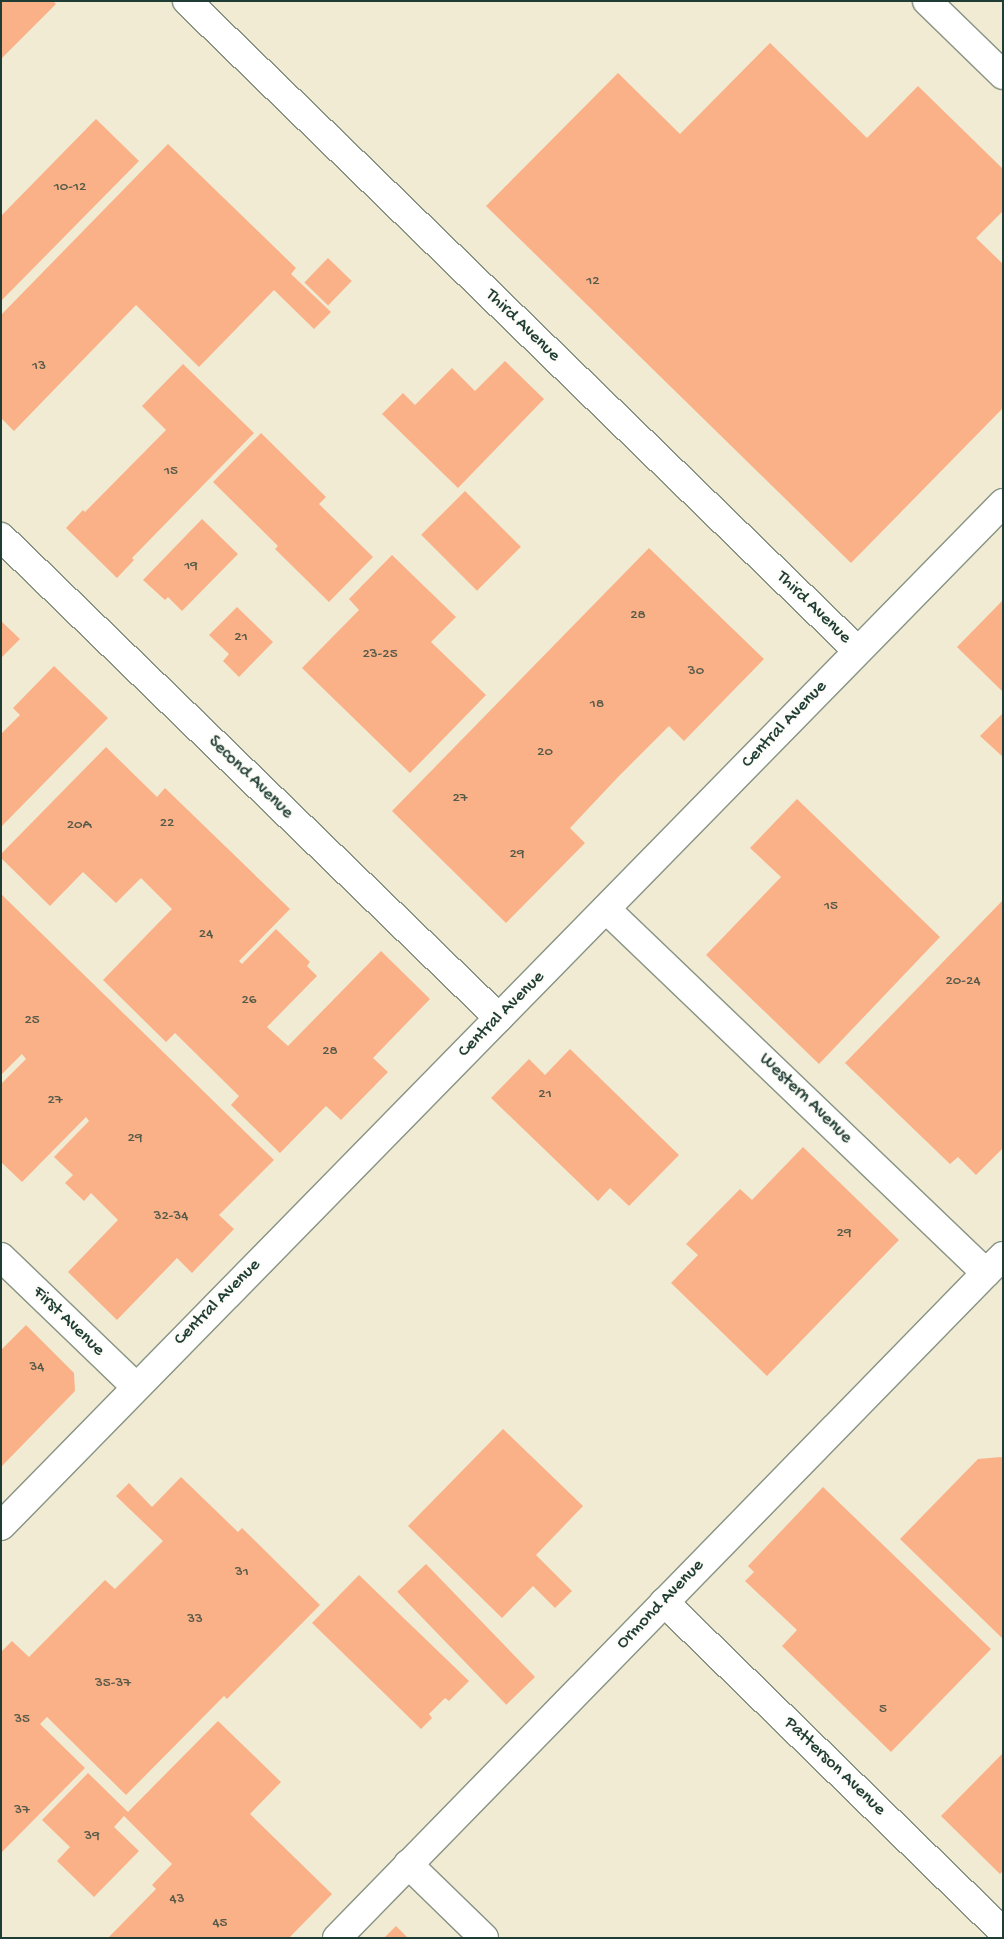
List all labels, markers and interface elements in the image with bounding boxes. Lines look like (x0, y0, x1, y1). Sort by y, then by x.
house number: 10-12 (54, 179, 86, 197)
house number: 12 (586, 273, 600, 291)
street label: Third Avenue (480, 285, 564, 367)
house number: 13 (32, 358, 46, 376)
house number: 15 (164, 463, 178, 481)
house number: 19 (184, 558, 198, 576)
street label: Third Avenue (771, 567, 855, 649)
house number: 28 (630, 607, 646, 625)
house number: 21 (234, 629, 248, 647)
house number: 23-25 (362, 646, 398, 664)
house number: 30 (688, 663, 704, 681)
street label: Central Avenue (738, 677, 832, 773)
house number: 18 (590, 696, 604, 714)
street label: Second Avenue (203, 732, 297, 824)
house number: 20 (537, 744, 553, 762)
house number: 27 (452, 790, 468, 808)
house number: 22 (160, 815, 174, 833)
house number: 20A (67, 817, 91, 835)
house number: 29 (510, 846, 524, 864)
house number: 15 (824, 898, 838, 916)
house number: 24 (199, 926, 213, 944)
street label: Central Avenue (454, 967, 550, 1063)
house number: 20-24 (945, 973, 981, 991)
house number: 26 (242, 992, 256, 1010)
house number: 25 (24, 1012, 40, 1030)
house number: 28 (322, 1043, 338, 1061)
street label: Western Avenue (754, 1049, 856, 1149)
house number: 21 (538, 1086, 552, 1104)
house number: 27 (47, 1092, 63, 1110)
house number: 29 (128, 1130, 142, 1148)
house number: 32-34 (154, 1208, 188, 1226)
house number: 29 (837, 1225, 851, 1243)
street label: Central Avenue (170, 1255, 266, 1351)
street label: First Avenue (27, 1282, 109, 1362)
house number: 34 (30, 1359, 44, 1377)
street label: Ormond Avenue (613, 1555, 709, 1655)
house number: 31 (235, 1564, 249, 1582)
house number: 33 (187, 1611, 203, 1629)
house number: 35-37 (95, 1675, 131, 1693)
house number: 5 (879, 1701, 887, 1719)
house number: 35 (14, 1711, 30, 1729)
street label: Patterson Avenue (779, 1713, 889, 1821)
house number: 37 (14, 1802, 30, 1820)
house number: 39 (84, 1828, 100, 1846)
house number: 43 (170, 1891, 184, 1909)
house number: 45 (213, 1915, 227, 1933)

